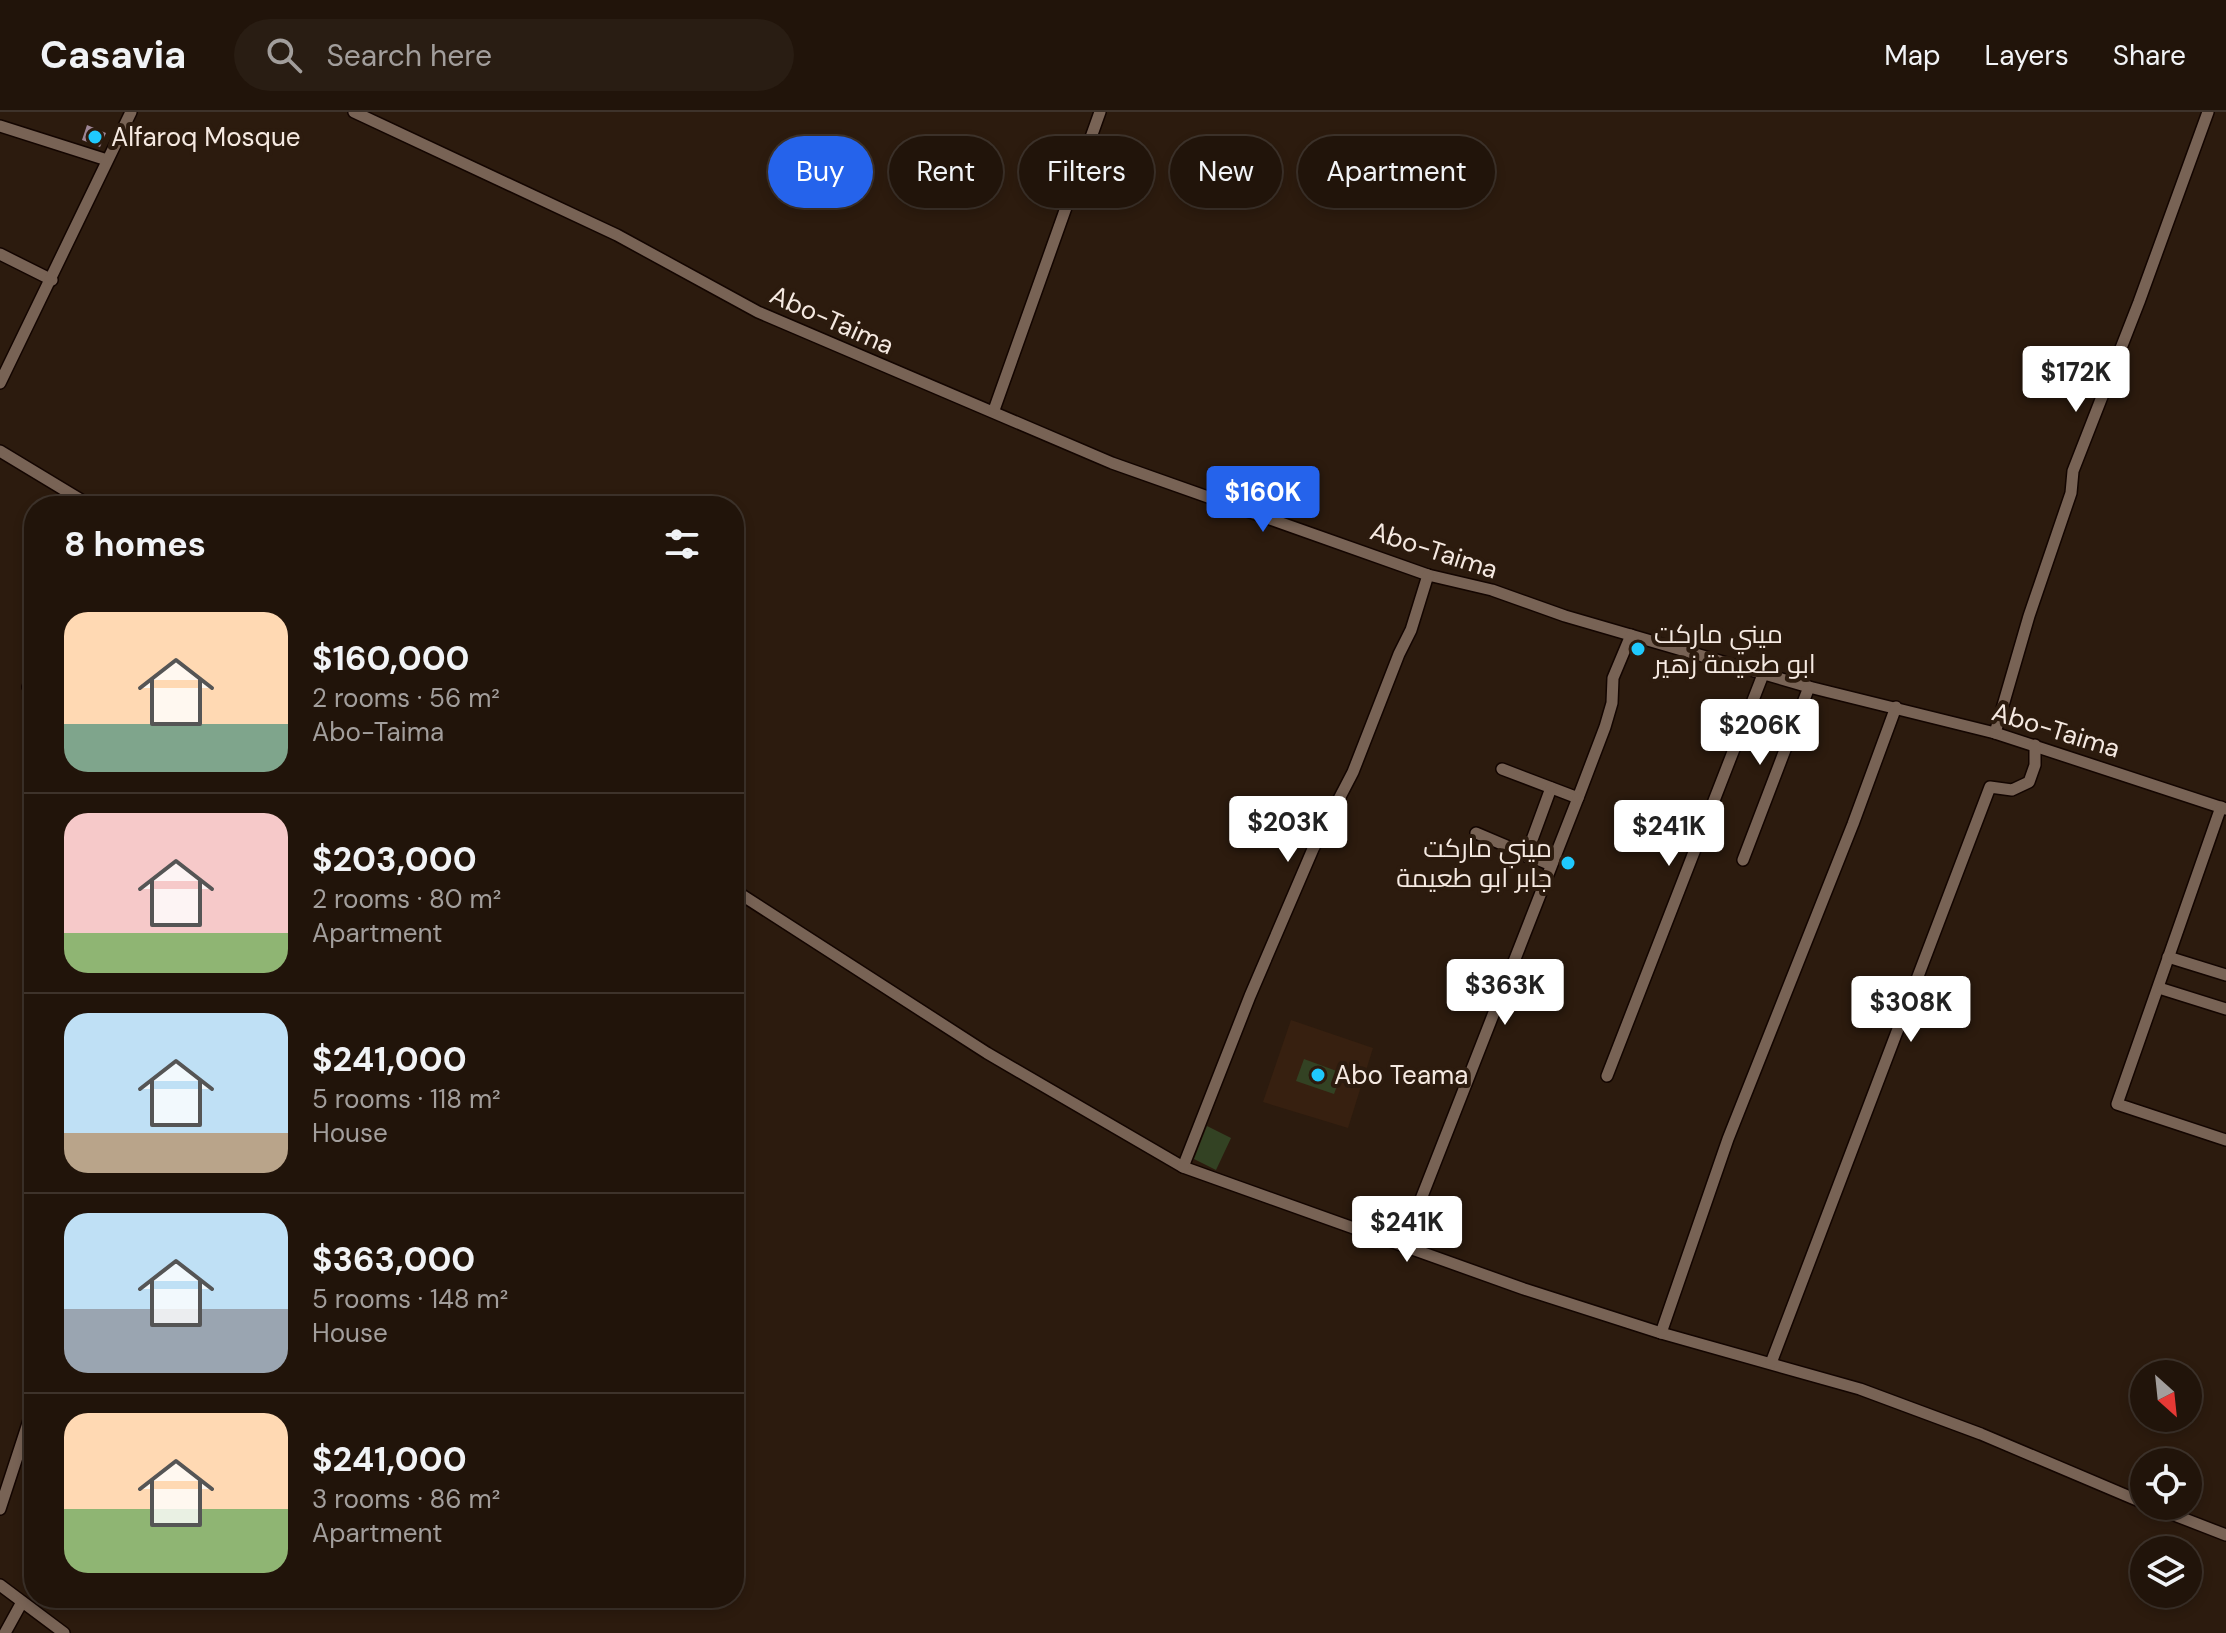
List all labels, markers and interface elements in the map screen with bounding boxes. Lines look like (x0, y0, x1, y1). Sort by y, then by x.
search box (234, 19, 794, 91)
text: Casavia (40, 30, 186, 80)
icon: search (262, 33, 306, 77)
text: Search here (326, 36, 492, 75)
text: Map (1884, 37, 1941, 74)
text: Layers (1985, 37, 2069, 74)
text: Share (2113, 37, 2186, 74)
place label: Alfaroq Mosque (111, 120, 301, 154)
marker: Alfaroq Mosque (86, 128, 104, 146)
chip: Buy (768, 136, 873, 208)
chip: Rent (889, 136, 1003, 208)
chip: Filters (1019, 136, 1154, 208)
chip: New (1170, 136, 1282, 208)
chip: Apartment (1298, 136, 1495, 208)
street label: Abo-Taima (765, 278, 899, 362)
pin: $172K (2020, 346, 2132, 414)
text: $172K (2041, 355, 2111, 389)
pin: $160K (1207, 466, 1319, 534)
text: $160K (1225, 475, 1301, 509)
street label: Abo-Taima (1366, 513, 1502, 587)
text: 8 homes (64, 522, 206, 567)
icon: filters (660, 522, 704, 566)
place label: ميني ماركت ابو طعيمة زهير (1652, 617, 1816, 681)
text: $160,000 (312, 636, 470, 681)
marker: ميني ماركت ابو طعيمة زهير (1629, 640, 1647, 658)
icon: home (128, 644, 224, 740)
text: 2 rooms · 56 m² (312, 681, 500, 715)
street label: Abo-Taima (1988, 694, 2124, 766)
pin: $206K (1704, 699, 1816, 767)
text: $206K (1719, 708, 1801, 742)
text: Abo-Taima (312, 715, 444, 749)
pin: $203K (1232, 796, 1344, 864)
pin: $241K (1613, 800, 1725, 868)
text: $203K (1247, 805, 1329, 839)
text: $241K (1632, 809, 1706, 843)
place label: ميني ماركت جابر ابو طعيمة (1396, 831, 1552, 895)
text: $203,000 (312, 837, 477, 882)
icon: home (128, 845, 224, 941)
marker: ميني ماركت جابر ابو طعيمة (1559, 854, 1577, 872)
text: 2 rooms · 80 m² (312, 882, 501, 916)
text: Apartment (312, 916, 443, 950)
pin: $363K (1449, 959, 1561, 1027)
text: $363K (1465, 968, 1545, 1002)
pin: $308K (1855, 976, 1967, 1044)
text: $308K (1869, 985, 1953, 1019)
text: $241,000 (312, 1037, 467, 1082)
icon: home (128, 1045, 224, 1141)
place label: Abo Teama (1334, 1058, 1468, 1092)
marker: Abo Teama (1309, 1066, 1327, 1084)
text: 5 rooms · 118 m² (312, 1082, 501, 1116)
text: House (312, 1116, 388, 1150)
pin: $241K (1351, 1196, 1463, 1264)
text: $241K (1370, 1205, 1444, 1239)
text: $363,000 (312, 1237, 475, 1282)
icon: home (128, 1245, 224, 1341)
text: 5 rooms · 148 m² (312, 1282, 508, 1316)
text: House (312, 1316, 388, 1350)
north arrow (2130, 1360, 2202, 1432)
map controls (2130, 1360, 2202, 1608)
text: $241,000 (312, 1437, 467, 1482)
icon: home (128, 1445, 224, 1541)
button: locate (2130, 1448, 2202, 1520)
text: 3 rooms · 86 m² (312, 1482, 500, 1516)
text: Apartment (312, 1516, 443, 1550)
button: layers (2130, 1536, 2202, 1608)

